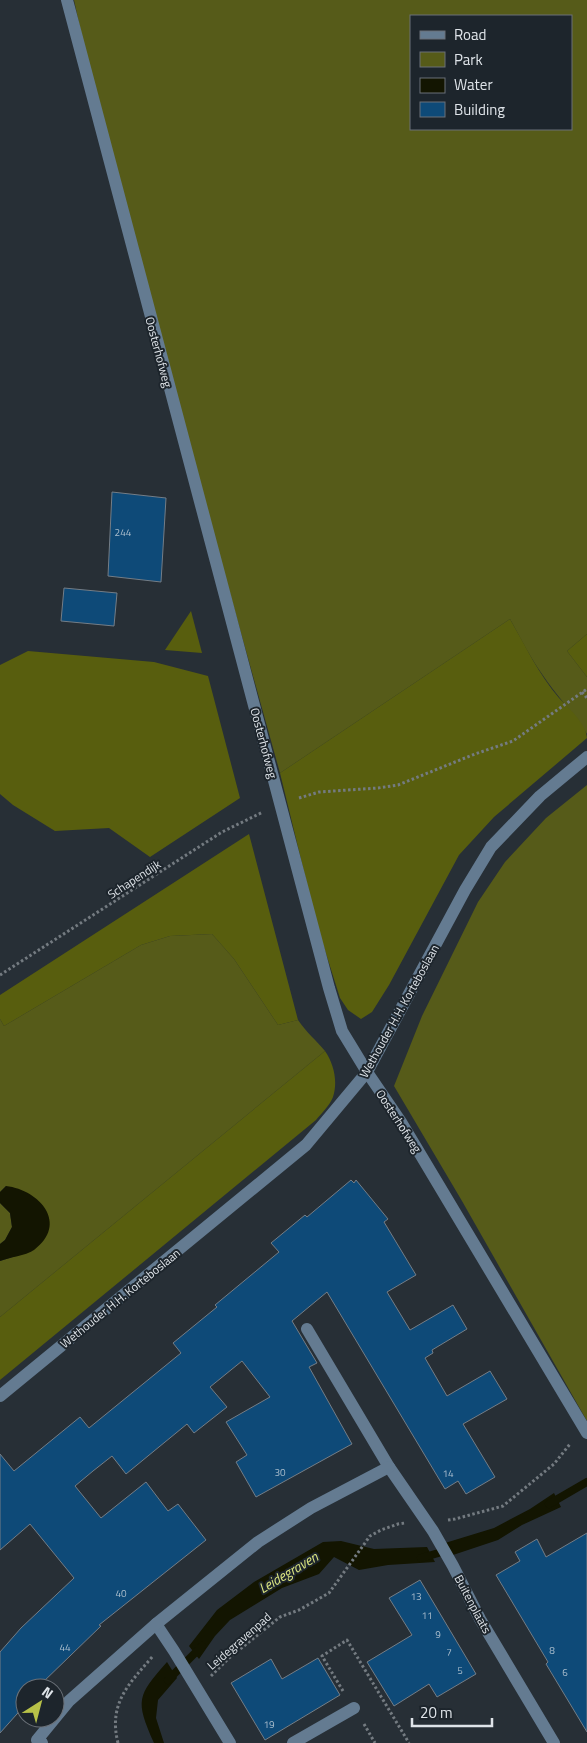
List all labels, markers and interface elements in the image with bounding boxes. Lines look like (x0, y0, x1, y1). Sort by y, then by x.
legend (410, 15, 572, 130)
text: Road (454, 23, 486, 46)
text: Park (454, 48, 483, 71)
text: Water (454, 73, 493, 96)
text: Building (454, 98, 505, 121)
street label: Oosterhofweg (140, 315, 178, 389)
house number: 244 (115, 525, 132, 540)
street label: Oosterhofweg (245, 706, 283, 780)
street label: Schapendijk (104, 854, 165, 903)
street label: Wethouder H.H. Korteboslaan (354, 941, 444, 1081)
street label: Oosterhofweg (371, 1085, 427, 1157)
street label: Wethouder H.H. Korteboslaan (56, 1243, 184, 1353)
house number: 30 (274, 1465, 286, 1480)
house number: 14 (442, 1466, 454, 1481)
water label: Leidegraven (254, 1545, 323, 1598)
street label: Buitenplaats (450, 1571, 497, 1637)
house number: 40 (115, 1586, 127, 1601)
house number: 13 (410, 1589, 422, 1604)
street label: Leidegravenpad (203, 1608, 275, 1674)
house number: 11 (421, 1608, 433, 1623)
house number: 9 (435, 1627, 441, 1642)
house number: 44 (59, 1640, 71, 1655)
house number: 8 (549, 1643, 555, 1658)
house number: 7 (446, 1645, 452, 1660)
house number: 5 (457, 1663, 463, 1678)
house number: 6 (562, 1665, 568, 1680)
north arrow (15, 1678, 65, 1728)
text: N (38, 1681, 58, 1703)
scale bar (412, 1696, 492, 1728)
text: 20 m (420, 1701, 453, 1724)
house number: 19 (263, 1717, 275, 1732)

